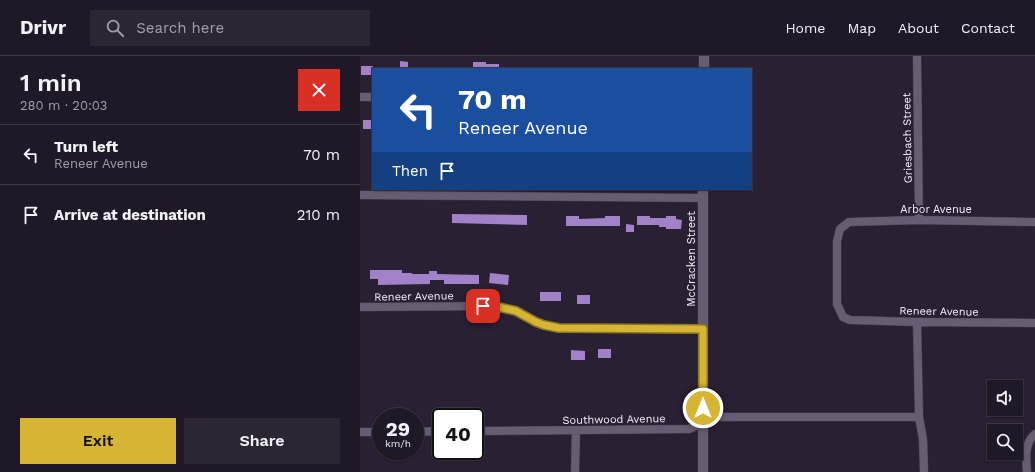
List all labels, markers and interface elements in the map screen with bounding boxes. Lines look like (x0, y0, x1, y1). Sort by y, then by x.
search box (90, 10, 370, 46)
text: Drivr (20, 16, 66, 39)
icon: search (104, 17, 126, 39)
text: Search here (136, 19, 224, 37)
text: Home (785, 20, 825, 36)
text: Map (847, 20, 876, 36)
text: About (898, 20, 939, 36)
text: Contact (961, 20, 1015, 36)
text: 1 min (20, 69, 82, 97)
button: close (298, 69, 340, 111)
text: 70 m (458, 83, 527, 116)
icon: left (392, 84, 444, 136)
street label: Griesbach Street (900, 92, 915, 183)
text: 280 m · 20:03 (20, 98, 107, 113)
text: Reneer Avenue (458, 117, 588, 138)
text: Turn left (54, 138, 118, 156)
icon: left (20, 144, 42, 166)
text: 70 m (303, 146, 340, 164)
text: Reneer Avenue (54, 156, 148, 171)
icon: arrive (436, 160, 458, 182)
text: Then (392, 162, 428, 180)
street label: Arbor Avenue (900, 203, 972, 216)
icon: arrive (20, 204, 42, 226)
text: Arrive at destination (54, 206, 206, 224)
text: 210 m (297, 206, 340, 224)
street label: McCracken Street (685, 211, 698, 307)
street label: Reneer Avenue (374, 289, 454, 304)
pin (466, 289, 500, 323)
icon: arrive (472, 295, 494, 317)
street label: Reneer Avenue (899, 304, 979, 319)
map controls (987, 380, 1023, 460)
button: sound (987, 380, 1023, 416)
position arrow (682, 387, 724, 429)
speed limit sign: 40 (432, 408, 484, 460)
street label: Southwood Avenue (562, 412, 666, 427)
text: 29 (386, 417, 410, 441)
button: Exit (20, 418, 176, 464)
button: Share (184, 418, 340, 464)
button: search (987, 424, 1023, 460)
text: km/h (385, 438, 411, 449)

